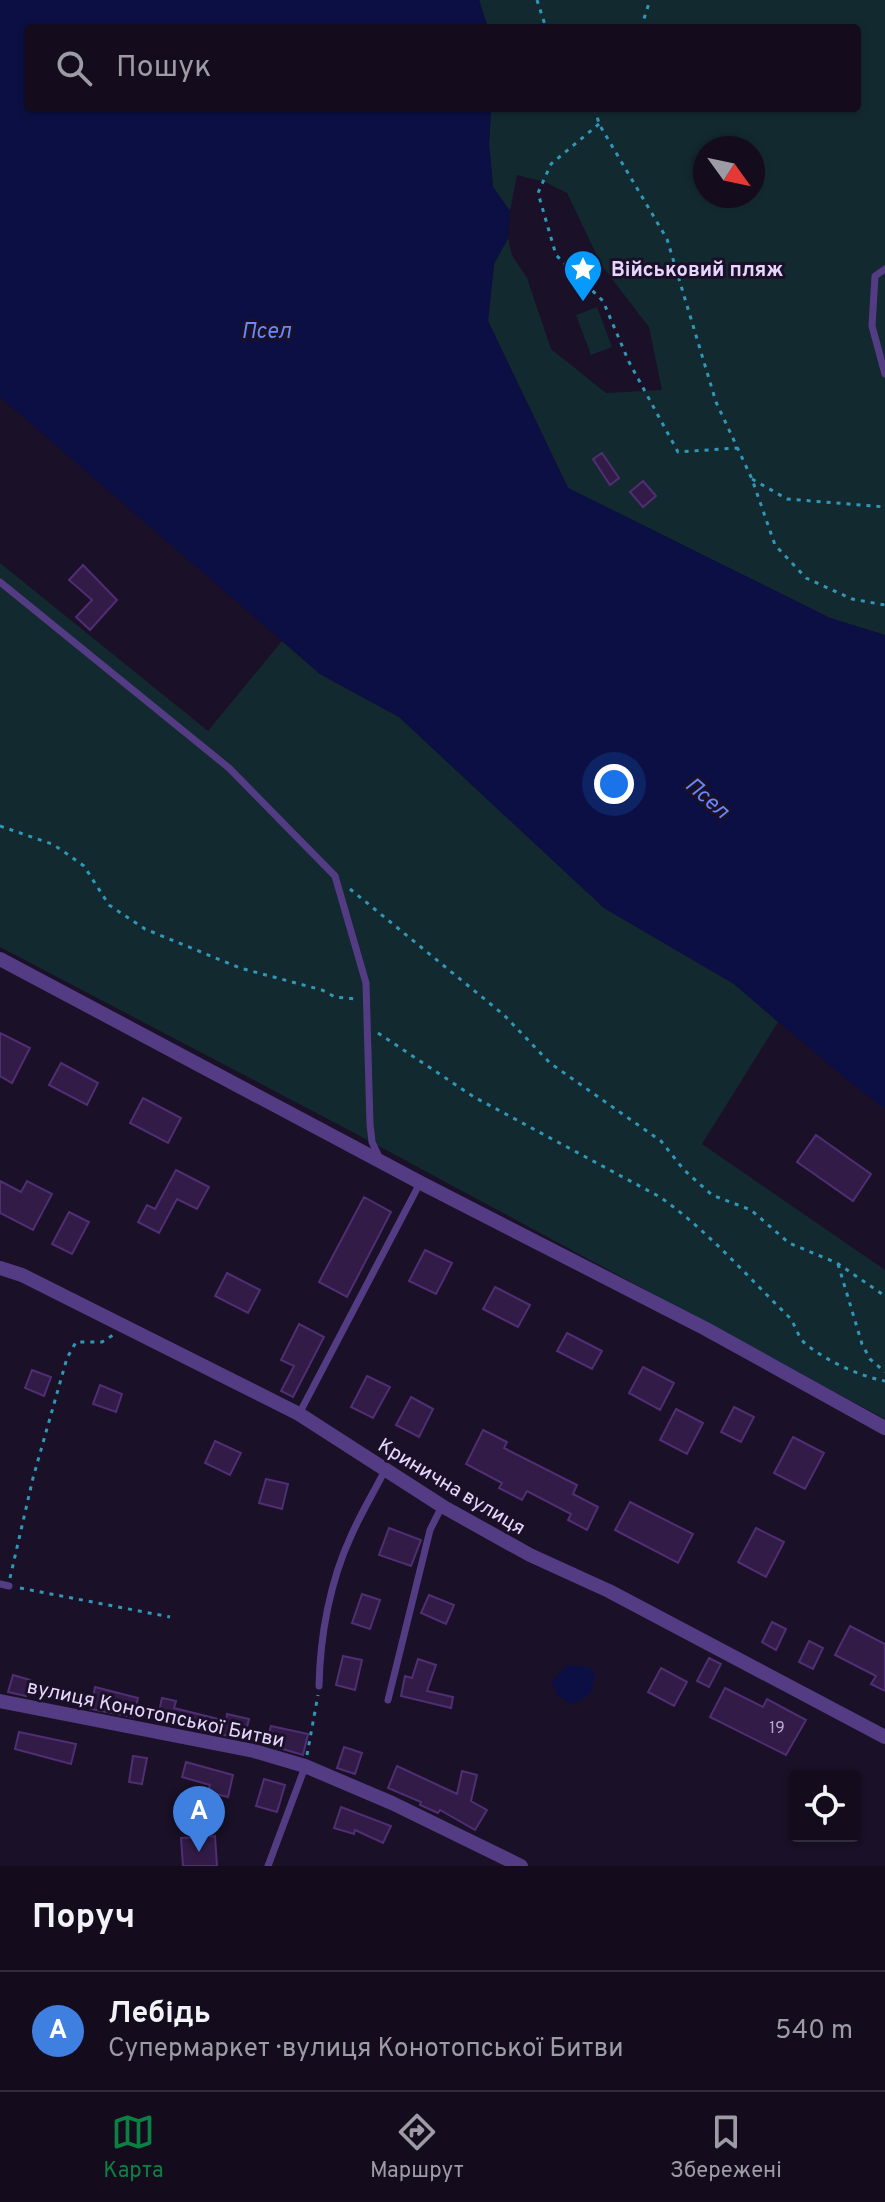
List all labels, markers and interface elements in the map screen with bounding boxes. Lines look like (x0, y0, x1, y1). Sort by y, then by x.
search box (24, 24, 861, 112)
icon: search (52, 46, 96, 90)
text: Пошук (116, 50, 211, 87)
north arrow (693, 136, 765, 208)
place icon: Військовий пляж (562, 248, 604, 303)
place label: Військовий пляж (611, 258, 783, 284)
water label: Псел (241, 319, 291, 346)
your location (594, 764, 634, 804)
water label: Псел (679, 772, 734, 826)
street label: Кринична вулиця (372, 1433, 530, 1542)
street label: вулиця Конотопської Битви (24, 1675, 287, 1755)
house number: 19 (769, 1719, 785, 1739)
map controls (789, 1770, 861, 1842)
button: locate (789, 1770, 861, 1842)
pin: A (173, 1786, 225, 1852)
text: Поруч (32, 1897, 135, 1940)
text: Лебідь (108, 1996, 211, 2033)
text: A (49, 2015, 67, 2048)
text: 540 m (775, 2015, 853, 2048)
text: Супермаркет · вулиця Конотопської Битви (108, 2033, 623, 2066)
tab: Карта (103, 2110, 164, 2185)
tab: Маршрут (370, 2110, 464, 2185)
tab: Збережені (670, 2110, 782, 2185)

